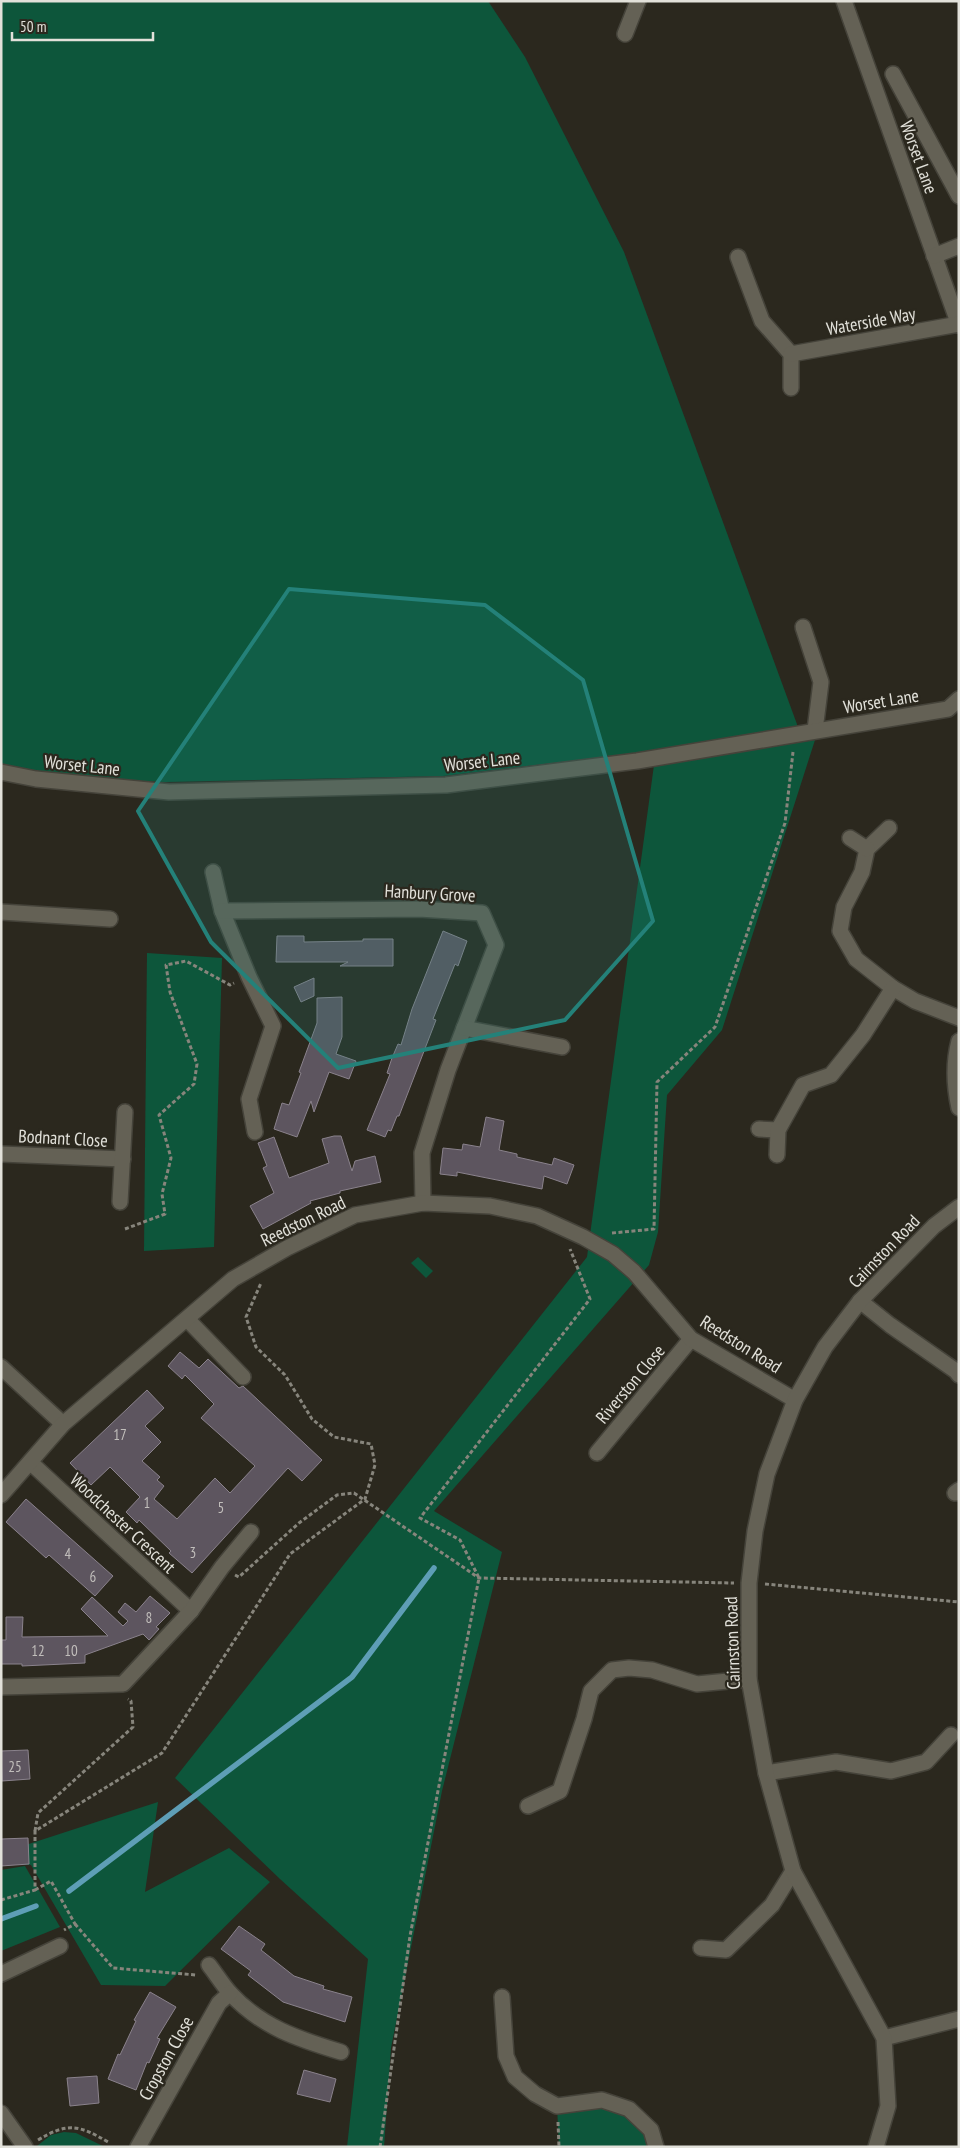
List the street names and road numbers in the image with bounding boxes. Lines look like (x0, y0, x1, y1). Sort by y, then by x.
street label: Worset Lane (895, 117, 943, 197)
street label: Waterside Way (825, 302, 918, 340)
street label: Worset Lane (842, 684, 920, 718)
street label: Worset Lane (443, 746, 521, 776)
street label: Worset Lane (43, 750, 121, 780)
street label: Hanbury Grove (384, 879, 476, 907)
street label: Bodnant Close (18, 1124, 108, 1152)
street label: Reedston Road (257, 1191, 349, 1251)
street label: Cairnston Road (843, 1210, 925, 1292)
street label: Reedston Road (696, 1310, 786, 1378)
street label: Riverston Close (590, 1340, 670, 1428)
street label: Woodchester Crescent (65, 1468, 181, 1578)
street label: Cairnston Road (719, 1596, 745, 1690)
street label: Cropston Close (133, 2012, 199, 2104)

